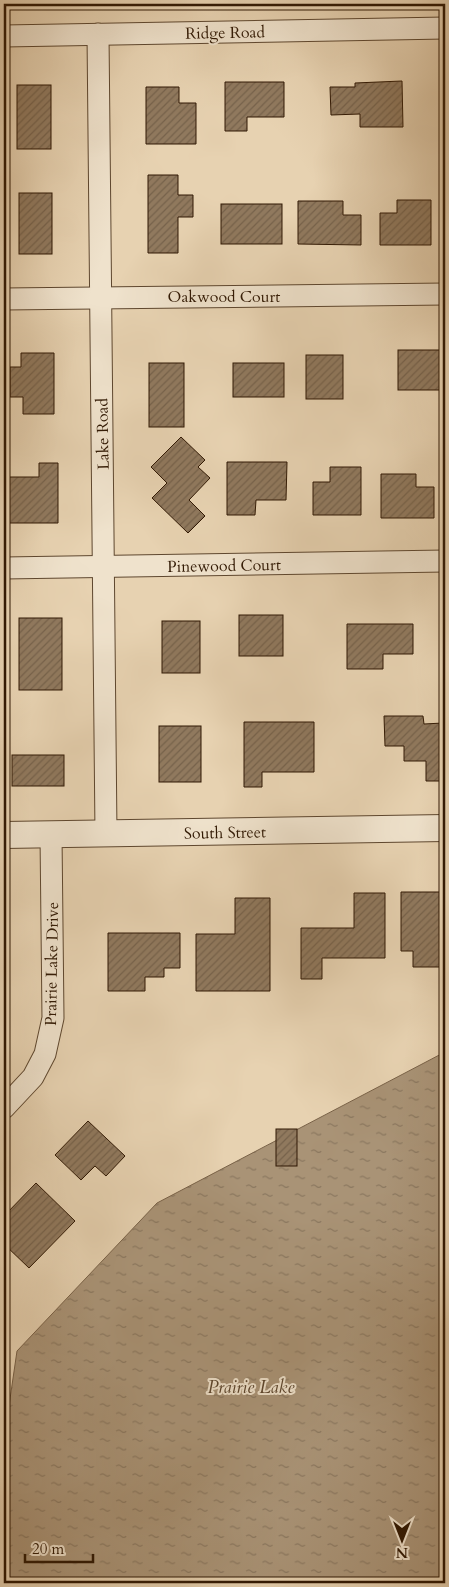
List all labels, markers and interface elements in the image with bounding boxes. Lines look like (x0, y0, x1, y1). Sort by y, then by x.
street label: Ridge Road (185, 21, 266, 45)
street label: Oakwood Court (168, 286, 280, 308)
street label: Lake Road (91, 397, 115, 470)
street label: Pinewood Court (167, 554, 281, 578)
street label: South Street (184, 821, 266, 845)
street label: Prairie Lake Drive (40, 902, 64, 1026)
water label: Prairie Lake (208, 1375, 295, 1400)
north arrow (376, 1514, 426, 1564)
scale bar (25, 1532, 92, 1564)
text: 20 m (32, 1539, 64, 1559)
text: N (396, 1543, 408, 1562)

